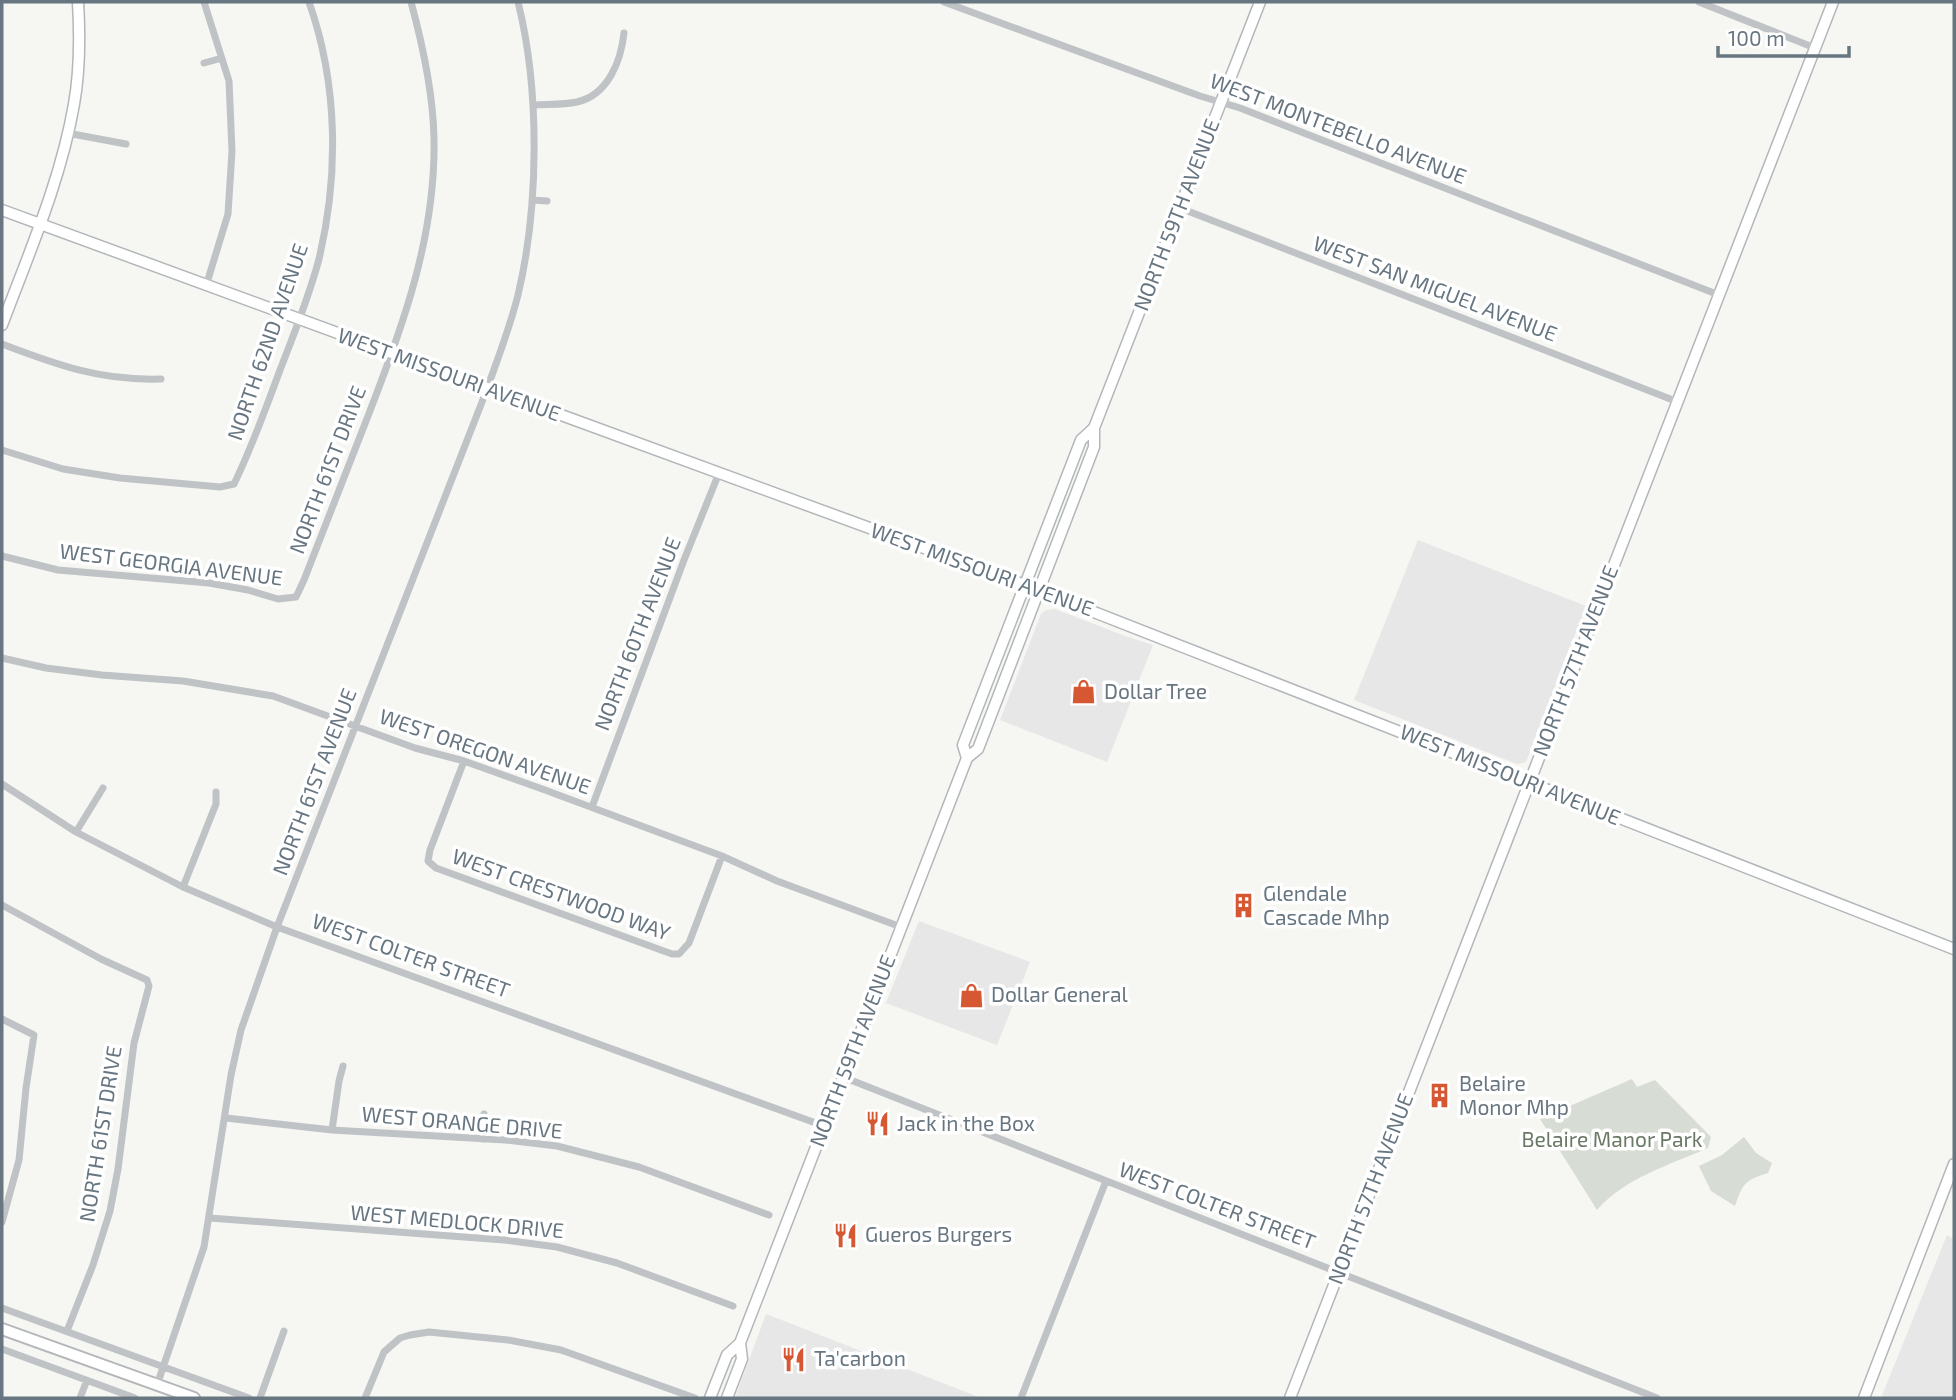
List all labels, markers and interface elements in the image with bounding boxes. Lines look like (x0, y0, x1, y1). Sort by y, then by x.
scale bar (1718, 14, 1849, 58)
text: 100 m (1728, 25, 1785, 50)
street label: WEST MONTEBELLO AVENUE (1207, 67, 1470, 188)
street label: NORTH 59TH AVENUE (1127, 115, 1224, 314)
street label: WEST SAN MIGUEL AVENUE (1310, 230, 1561, 346)
street label: NORTH 62ND AVENUE (221, 240, 312, 443)
street label: WEST MISSOURI AVENUE (335, 322, 564, 426)
street label: NORTH 61ST DRIVE (283, 382, 370, 557)
street label: WEST MISSOURI AVENUE (868, 517, 1097, 621)
street label: NORTH 60TH AVENUE (588, 533, 685, 734)
street label: WEST GEORGIA AVENUE (58, 537, 284, 590)
street label: NORTH 57TH AVENUE (1527, 562, 1623, 759)
shop icon: Dollar Tree (1070, 678, 1098, 706)
place label: Dollar Tree (1104, 678, 1207, 703)
street label: NORTH 61ST AVENUE (266, 685, 361, 878)
street label: WEST OREGON AVENUE (376, 703, 595, 799)
street label: WEST MISSOURI AVENUE (1397, 718, 1624, 829)
street label: WEST CRESTWOOD WAY (449, 842, 674, 945)
place label: Glendale Cascade Mhp (1263, 880, 1390, 929)
building icon: Glendale Cascade Mhp (1229, 892, 1257, 920)
street label: WEST COLTER STREET (309, 907, 514, 1002)
street label: NORTH 59TH AVENUE (803, 951, 900, 1150)
shop icon: Dollar General (957, 981, 985, 1009)
place label: Dollar General (991, 981, 1128, 1006)
street label: NORTH 61ST DRIVE (73, 1044, 126, 1224)
place label: Belaire Monor Mhp (1459, 1070, 1569, 1119)
building icon: Belaire Monor Mhp (1425, 1082, 1453, 1110)
street label: NORTH 57TH AVENUE (1322, 1090, 1418, 1287)
street label: WEST ORANGE DRIVE (361, 1100, 564, 1143)
restaurant icon: Jack in the Box (863, 1110, 891, 1138)
place label: Jack in the Box (897, 1110, 1035, 1135)
park label: Belaire Manor Park (1521, 1126, 1703, 1151)
street label: WEST COLTER STREET (1116, 1156, 1319, 1254)
street label: WEST MEDLOCK DRIVE (349, 1199, 565, 1242)
restaurant icon: Gueros Burgers (831, 1221, 859, 1249)
place label: Gueros Burgers (865, 1221, 1012, 1246)
restaurant icon: Ta'carbon (780, 1345, 808, 1373)
place label: Ta'carbon (814, 1345, 906, 1370)

